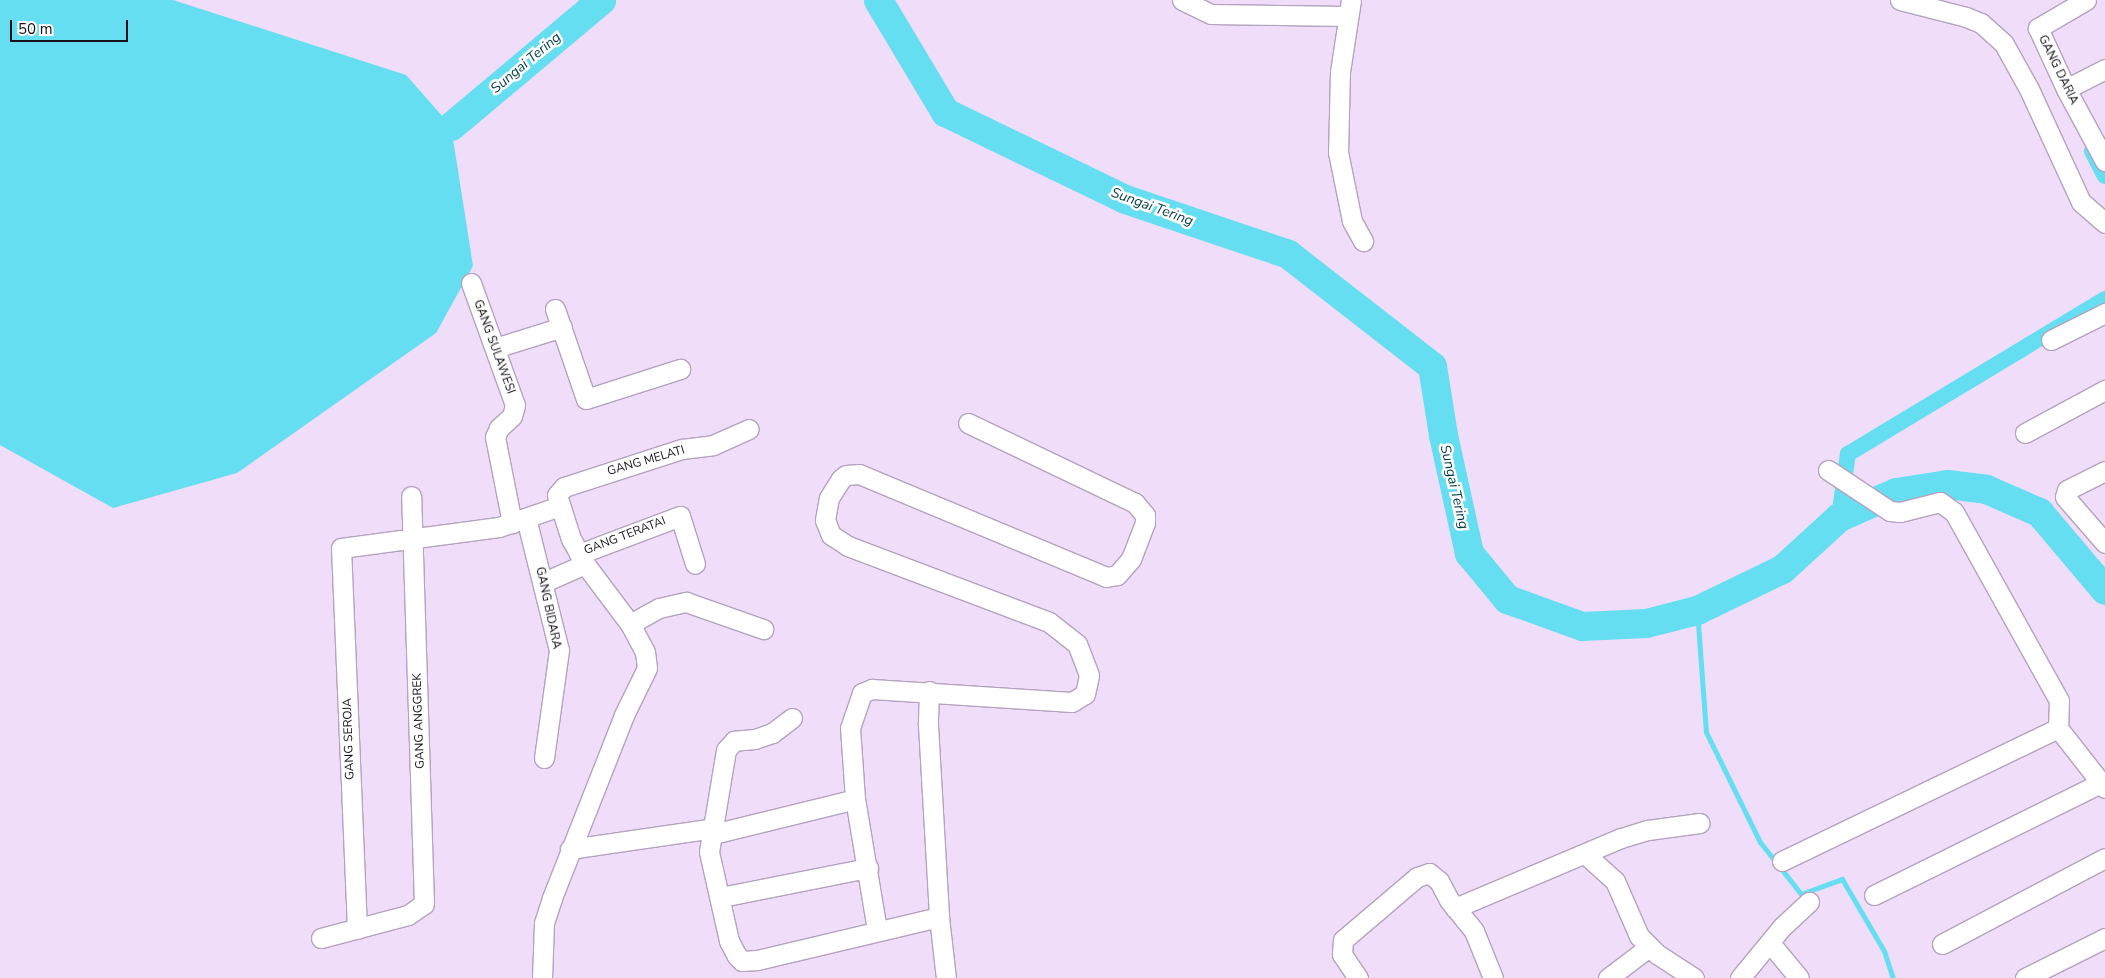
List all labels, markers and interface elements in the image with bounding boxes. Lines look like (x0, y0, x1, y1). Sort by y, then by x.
scale bar (12, 10, 130, 42)
text: 50 m (18, 19, 53, 39)
water label: Sungai Tering (488, 29, 564, 97)
street label: GANG DARIA (2035, 33, 2081, 107)
water label: Sungai Tering (1109, 184, 1195, 230)
street label: GANG SULAWESI (470, 298, 518, 396)
street label: GANG MELATI (606, 443, 686, 479)
water label: Sungai Tering (1436, 443, 1472, 531)
street label: GANG TERATAI (582, 514, 668, 558)
street label: GANG BIDARA (532, 566, 564, 650)
street label: GANG ANGGREK (410, 673, 428, 769)
street label: GANG SEROJA (340, 698, 358, 780)

